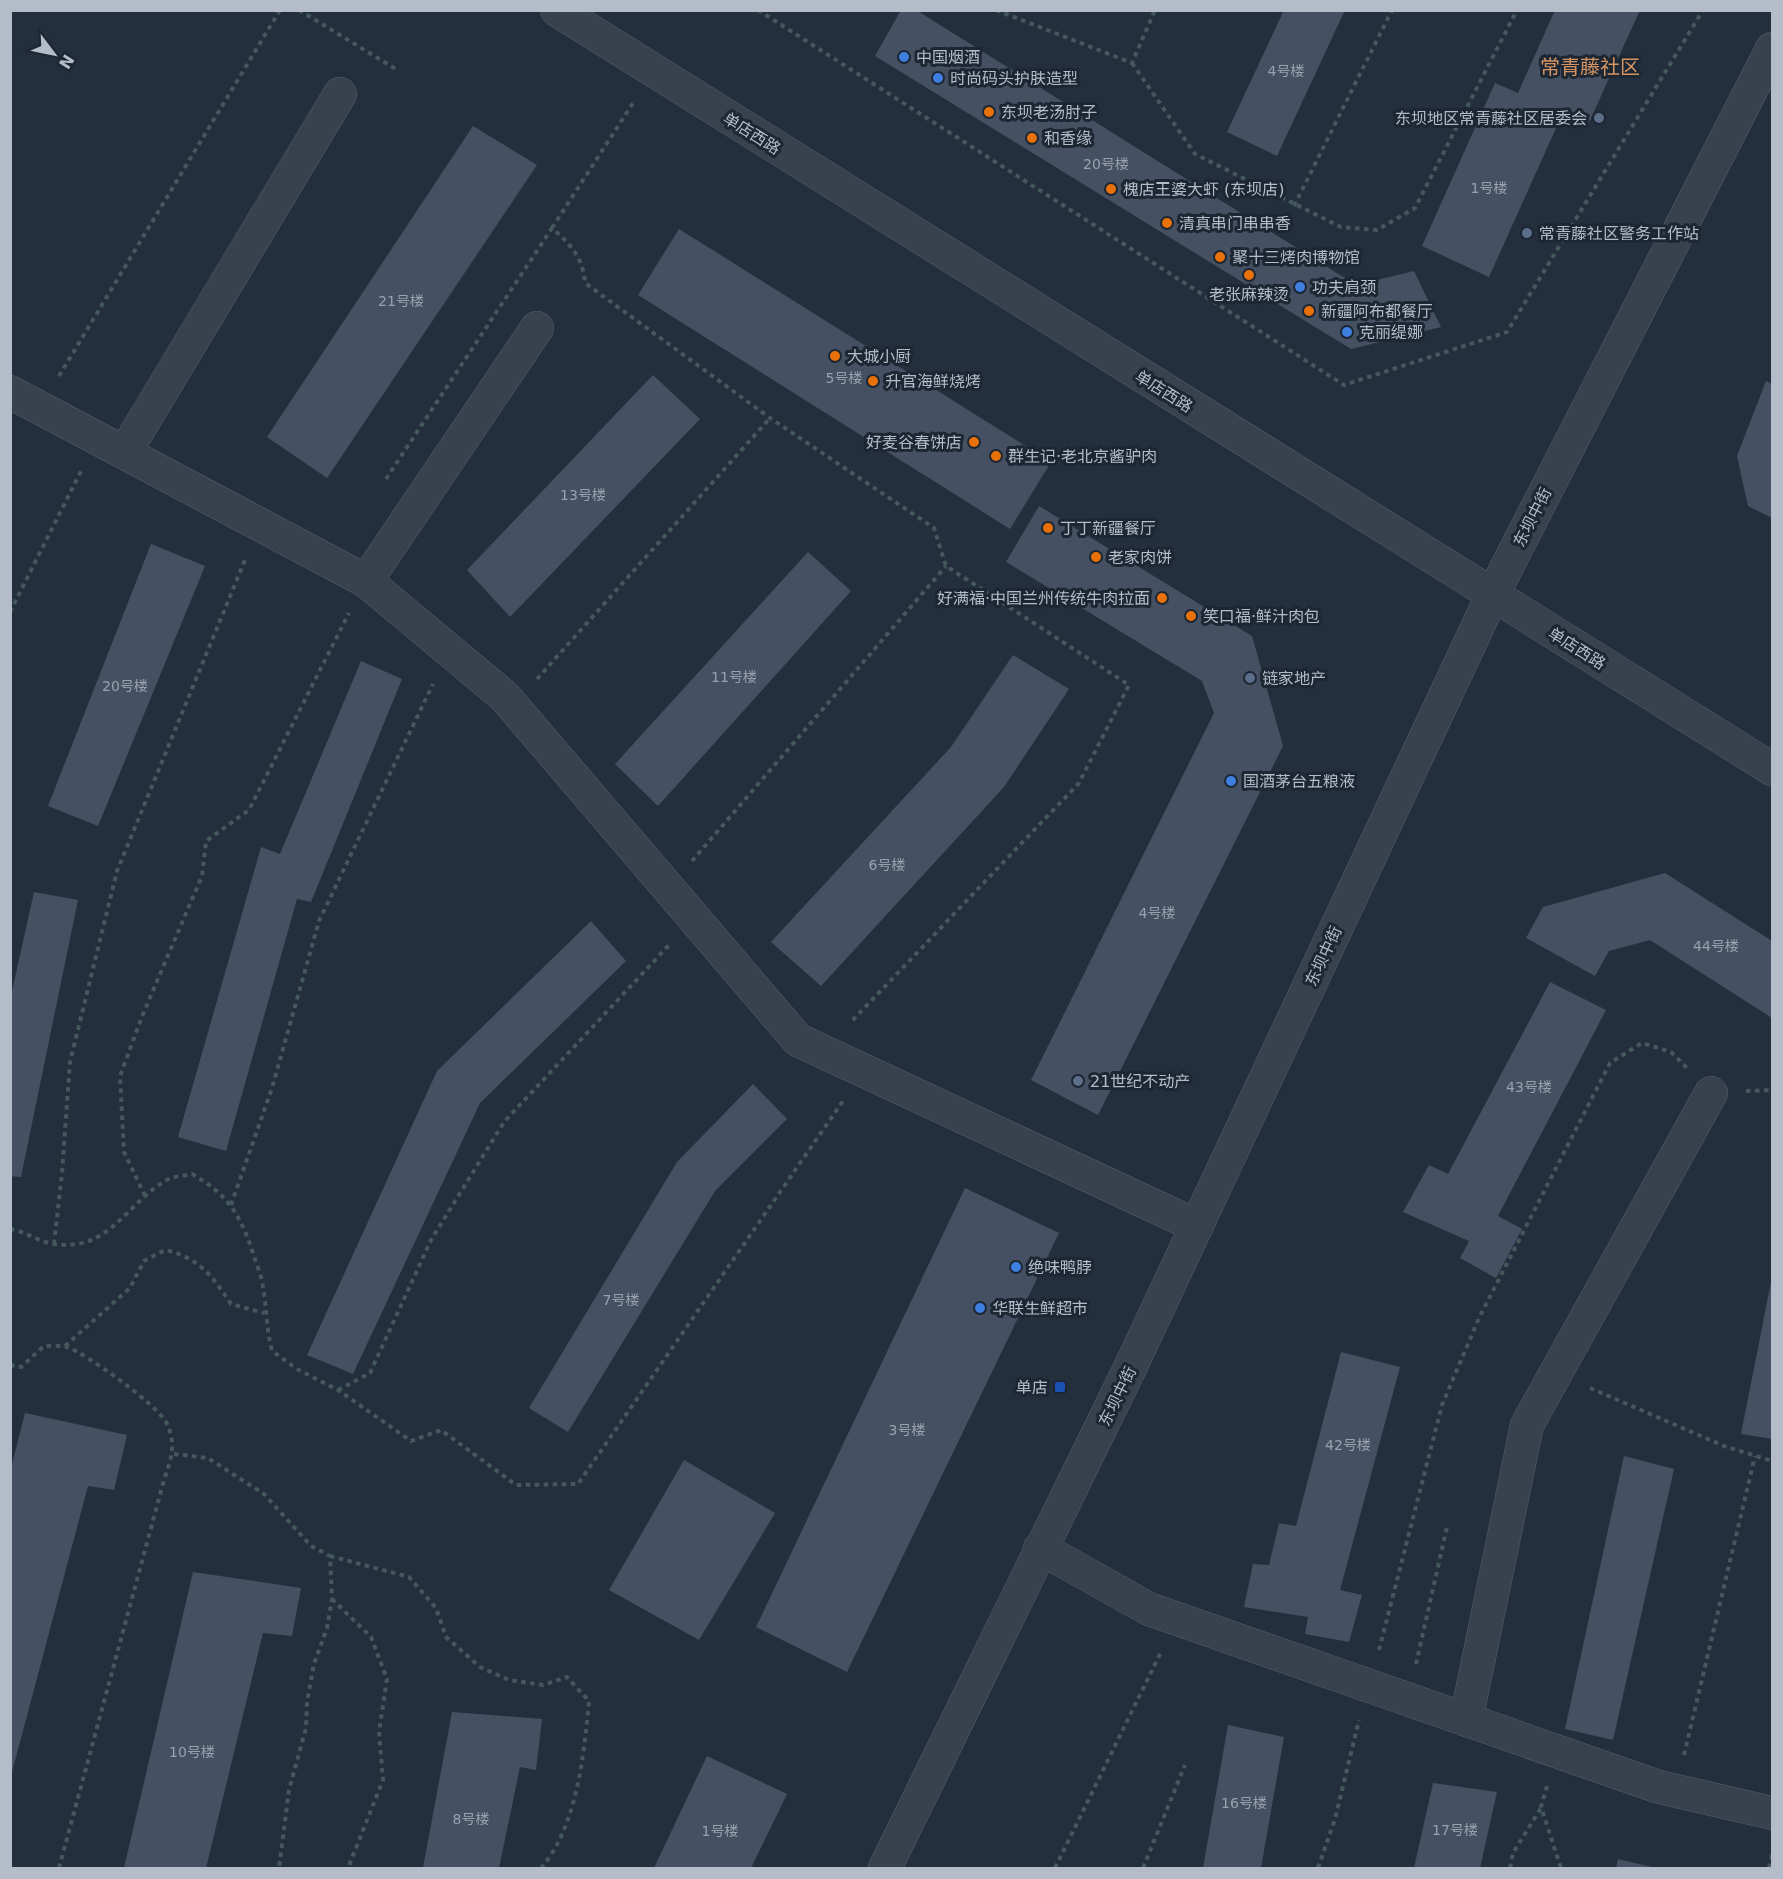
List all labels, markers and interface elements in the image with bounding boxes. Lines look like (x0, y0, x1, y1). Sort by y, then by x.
north arrow (24, 24, 84, 84)
place label: 中国烟酒 (916, 48, 980, 67)
marker: 中国烟酒 (897, 50, 911, 64)
text: N (55, 51, 78, 72)
district label: 常青藤社区 (1540, 55, 1640, 79)
house number: 4号楼 (1268, 63, 1304, 79)
place label: 时尚码头护肤造型 (950, 69, 1078, 88)
marker: 时尚码头护肤造型 (931, 71, 945, 85)
place label: 东坝老汤肘子 (1001, 103, 1097, 122)
marker: 东坝老汤肘子 (982, 105, 996, 119)
street label: 单店西路 (720, 108, 784, 158)
place label: 东坝地区常青藤社区居委会 (1395, 109, 1587, 128)
marker: 东坝地区常青藤社区居委会 (1592, 111, 1606, 125)
place label: 和香缘 (1044, 129, 1092, 148)
marker: 和香缘 (1025, 131, 1039, 145)
house number: 20号楼 (1083, 156, 1129, 172)
place label: 槐店王婆大虾 (东坝店) (1123, 180, 1285, 199)
house number: 1号楼 (1471, 180, 1507, 196)
marker: 槐店王婆大虾 (东坝店) (1104, 182, 1118, 196)
place label: 清真串门串串香 (1179, 214, 1291, 233)
marker: 清真串门串串香 (1160, 216, 1174, 230)
place label: 常青藤社区警务工作站 (1539, 224, 1699, 243)
marker: 常青藤社区警务工作站 (1520, 226, 1534, 240)
place label: 聚十三烤肉博物馆 (1232, 248, 1360, 267)
marker: 聚十三烤肉博物馆 (1213, 250, 1227, 264)
marker: 老张麻辣烫 (1242, 268, 1256, 282)
place label: 功夫肩颈 (1312, 278, 1376, 297)
marker: 功夫肩颈 (1293, 280, 1307, 294)
place label: 老张麻辣烫 (1209, 285, 1289, 304)
house number: 21号楼 (378, 293, 424, 309)
place label: 新疆阿布都餐厅 (1321, 302, 1433, 321)
marker: 新疆阿布都餐厅 (1302, 304, 1316, 318)
place label: 克丽缇娜 (1359, 323, 1423, 342)
marker: 克丽缇娜 (1340, 325, 1354, 339)
place label: 大城小厨 (847, 347, 911, 366)
marker: 大城小厨 (828, 349, 842, 363)
street label: 单店西路 (1132, 366, 1196, 416)
house number: 5号楼 (826, 370, 862, 386)
place label: 升官海鲜烧烤 (885, 372, 981, 391)
marker: 升官海鲜烧烤 (866, 374, 880, 388)
place label: 好麦谷春饼店 (866, 433, 962, 452)
marker: 好麦谷春饼店 (967, 435, 981, 449)
place label: 群生记·老北京酱驴肉 (1008, 447, 1157, 466)
marker: 群生记·老北京酱驴肉 (989, 449, 1003, 463)
street label: 东坝中街 (1509, 484, 1555, 550)
house number: 13号楼 (560, 487, 606, 503)
place label: 丁丁新疆餐厅 (1060, 519, 1156, 538)
marker: 丁丁新疆餐厅 (1041, 521, 1055, 535)
place label: 老家肉饼 (1108, 548, 1172, 567)
marker: 老家肉饼 (1089, 550, 1103, 564)
place label: 好满福·中国兰州传统牛肉拉面 (937, 589, 1150, 608)
marker: 好满福·中国兰州传统牛肉拉面 (1155, 591, 1169, 605)
place label: 笑口福·鲜汁肉包 (1203, 607, 1320, 626)
marker: 笑口福·鲜汁肉包 (1184, 609, 1198, 623)
street label: 单店西路 (1545, 623, 1609, 673)
house number: 11号楼 (711, 669, 757, 685)
place label: 链家地产 (1262, 669, 1326, 688)
marker: 链家地产 (1243, 671, 1257, 685)
house number: 20号楼 (102, 678, 148, 694)
place label: 国酒茅台五粮液 (1243, 772, 1355, 791)
marker: 国酒茅台五粮液 (1224, 774, 1238, 788)
house number: 6号楼 (869, 857, 905, 873)
house number: 4号楼 (1139, 905, 1175, 921)
street label: 东坝中街 (1301, 923, 1346, 989)
house number: 44号楼 (1693, 938, 1739, 954)
place label: 21世纪不动产 (1090, 1072, 1190, 1091)
marker: 21世纪不动产 (1071, 1074, 1085, 1088)
house number: 43号楼 (1506, 1079, 1552, 1095)
place label: 绝味鸭脖 (1028, 1258, 1092, 1277)
marker: 绝味鸭脖 (1009, 1260, 1023, 1274)
house number: 7号楼 (603, 1292, 639, 1308)
place label: 华联生鲜超市 (992, 1299, 1088, 1318)
marker: 华联生鲜超市 (973, 1301, 987, 1315)
street label: 东坝中街 (1095, 1363, 1140, 1429)
place label: 单店 (1016, 1378, 1048, 1397)
marker: 单店 (1053, 1380, 1067, 1394)
house number: 3号楼 (889, 1422, 925, 1438)
house number: 42号楼 (1325, 1437, 1371, 1453)
house number: 10号楼 (169, 1744, 215, 1760)
house number: 16号楼 (1221, 1795, 1267, 1811)
house number: 8号楼 (453, 1811, 489, 1827)
house number: 17号楼 (1432, 1822, 1478, 1838)
house number: 1号楼 (702, 1823, 738, 1839)

